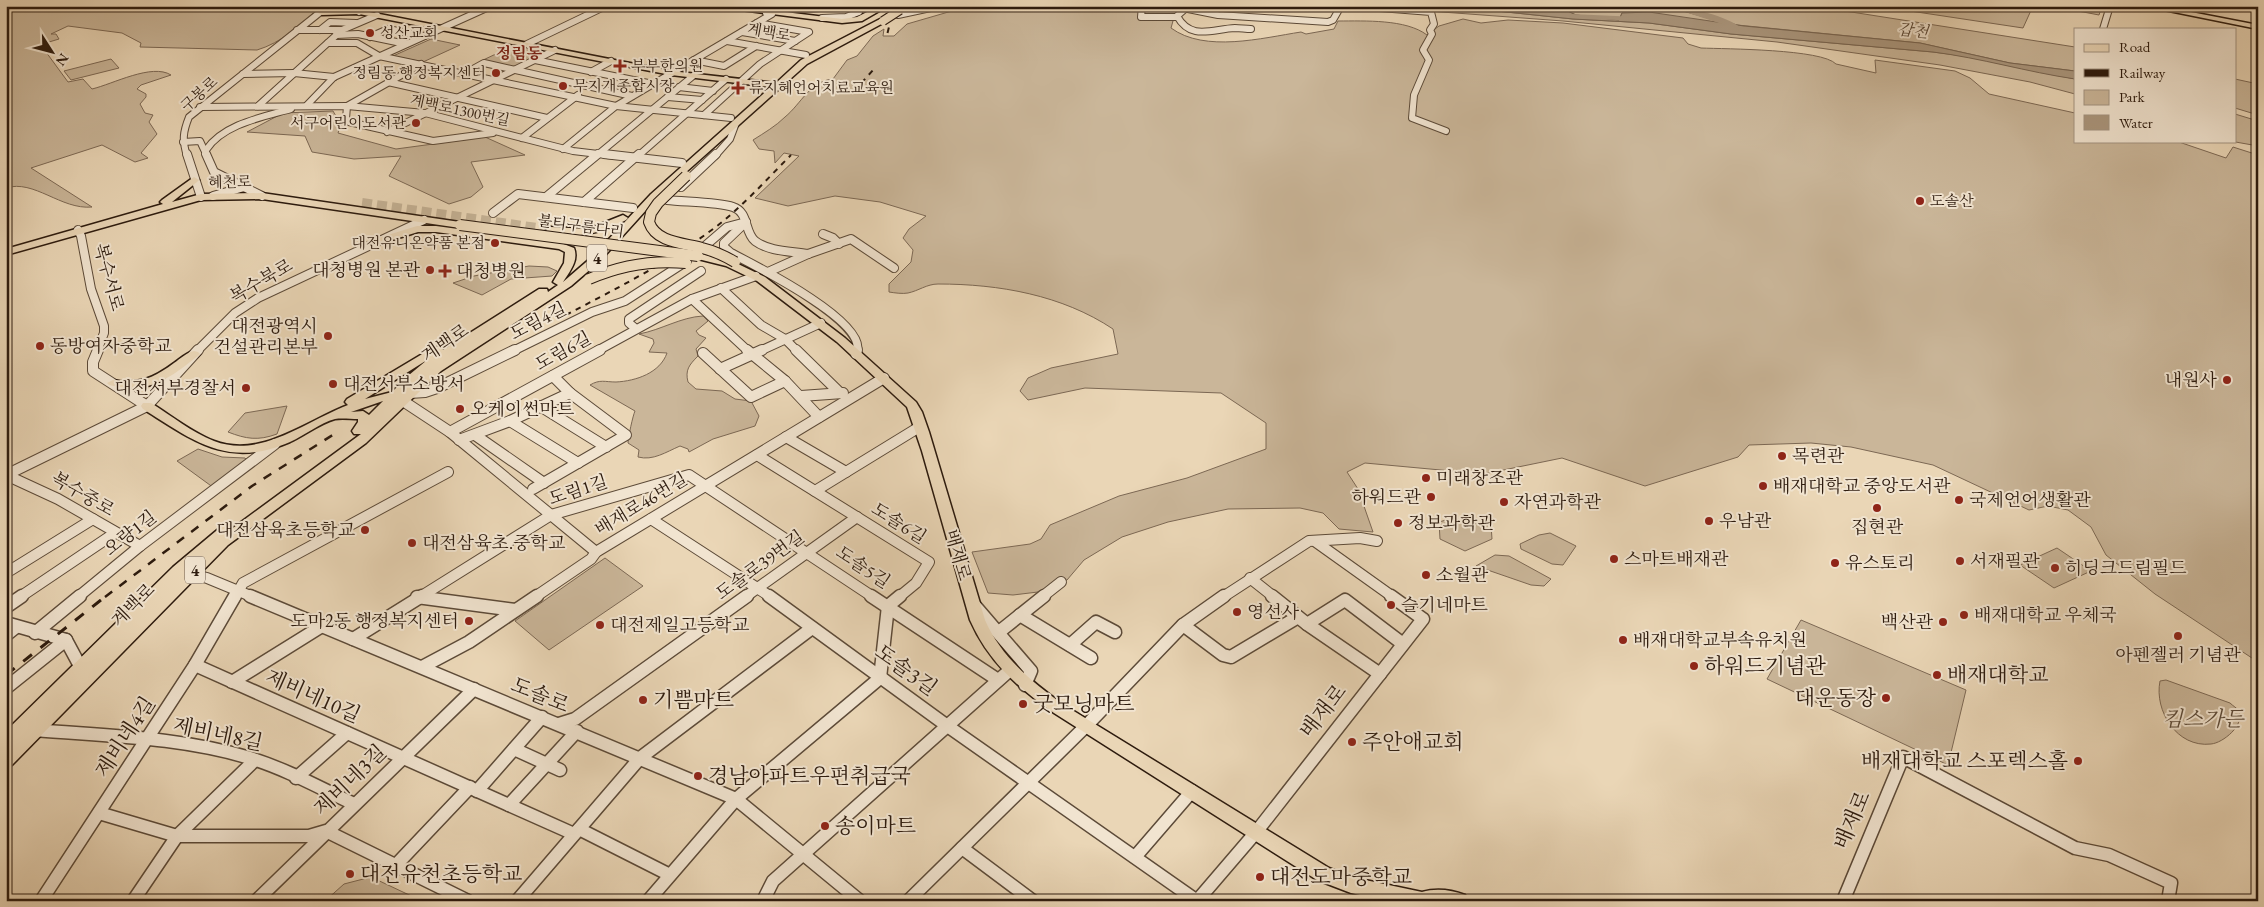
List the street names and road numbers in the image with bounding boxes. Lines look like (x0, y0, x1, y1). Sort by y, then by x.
street label: 계백로 (746, 18, 793, 45)
street label: 구봉로 (176, 72, 222, 115)
street label: 계백로1300번길 (409, 90, 512, 129)
street label: 혜천로 (208, 172, 252, 191)
street label: 불티구름다리 (537, 210, 625, 241)
street label: 복수서로 (89, 240, 130, 313)
road number: 4 (587, 244, 607, 272)
street label: 복수북로 (225, 253, 297, 308)
street label: 도림4길 (505, 297, 570, 345)
street label: 계백로 (417, 318, 473, 367)
street label: 도림6길 (531, 326, 595, 375)
street label: 복수중로 (47, 466, 119, 521)
street label: 배재로46번길 (590, 467, 691, 540)
street label: 도림1길 (545, 469, 610, 510)
street label: 도솔6길 (867, 497, 931, 548)
street label: 오량1길 (99, 505, 161, 560)
street label: 도솔로39번길 (711, 525, 809, 605)
street label: 배재로 (940, 527, 977, 583)
street label: 도솔5길 (832, 540, 895, 593)
road number: 4 (185, 556, 205, 584)
street label: 계백로 (106, 578, 159, 631)
street label: 도솔3길 (870, 638, 943, 701)
street label: 제비네10길 (261, 663, 365, 728)
street label: 도솔로 (507, 671, 573, 718)
street label: 배재로 (1293, 678, 1352, 743)
street label: 제비네4길 (88, 691, 161, 782)
street label: 제비네8길 (171, 711, 266, 756)
street label: 제비네3길 (307, 738, 392, 821)
street label: 배재로 (1827, 787, 1876, 853)

